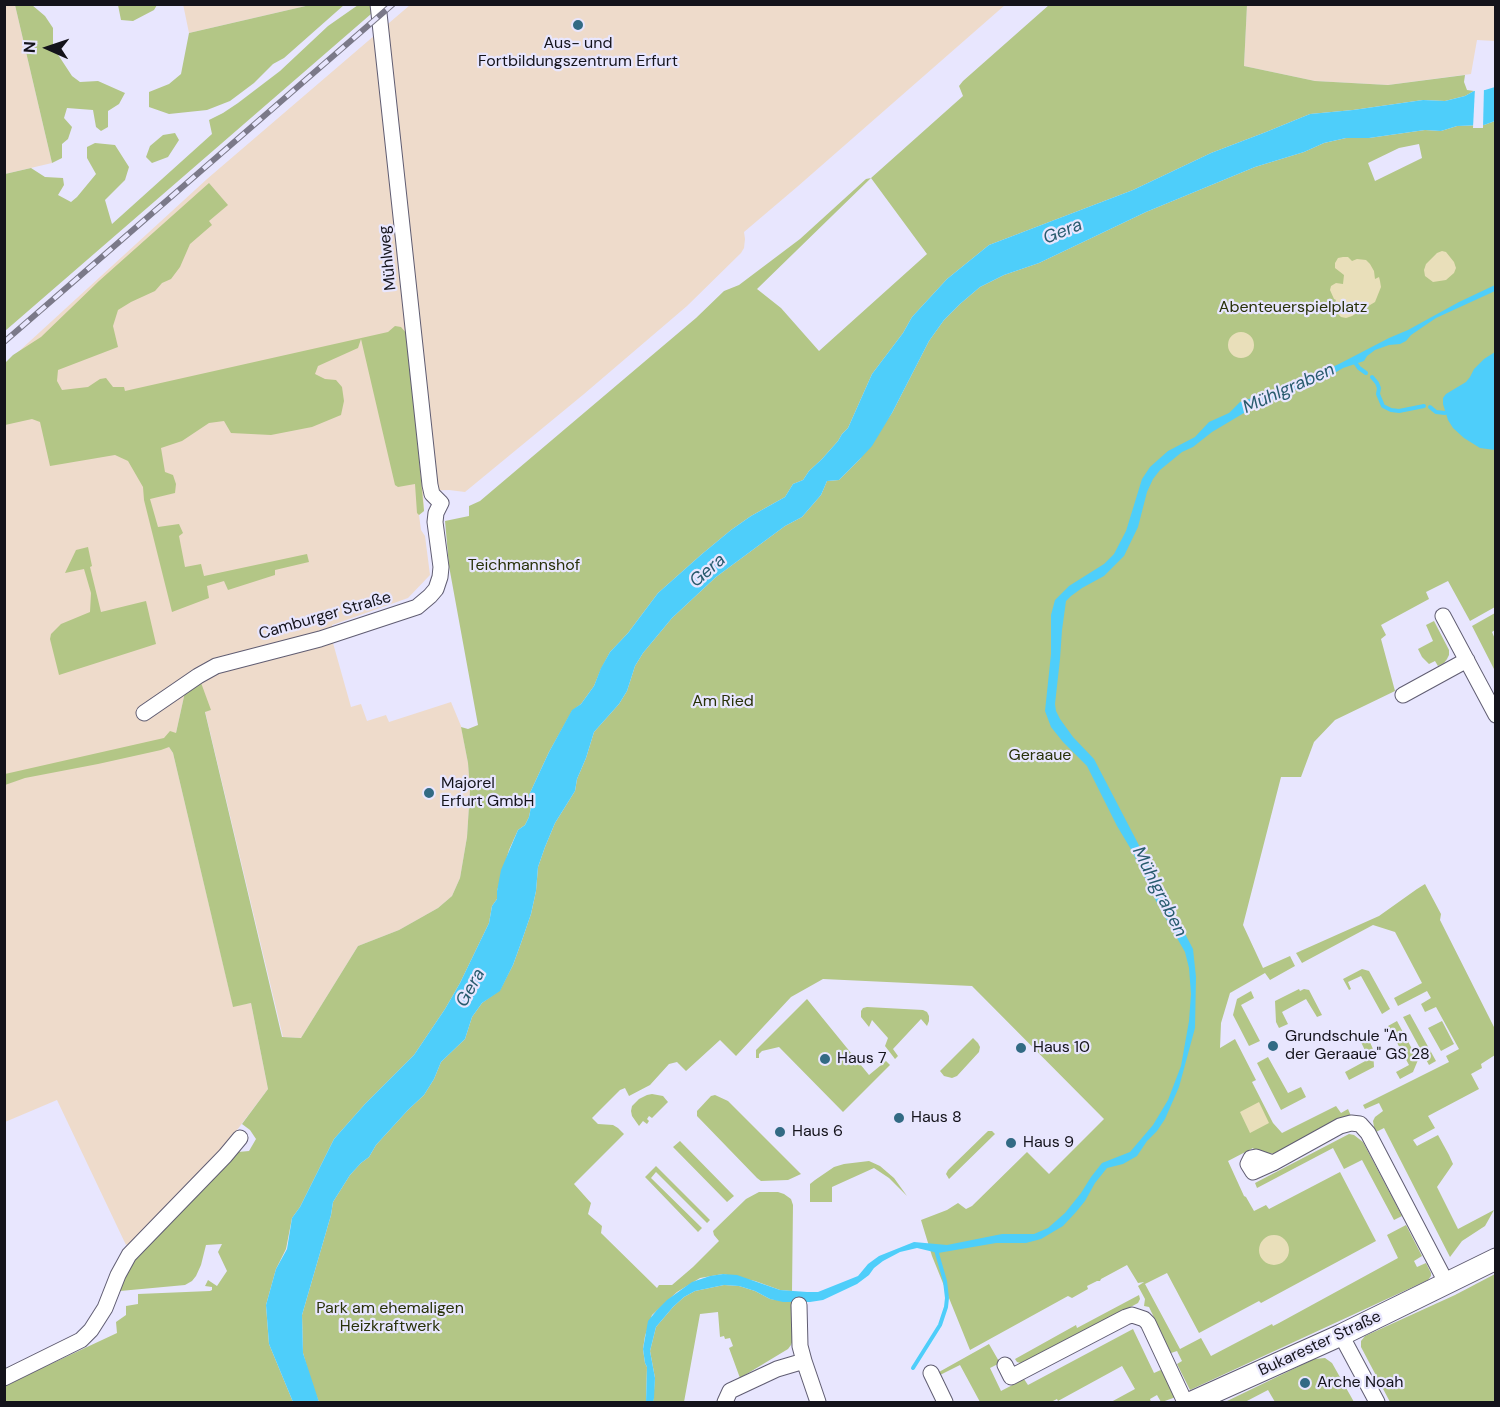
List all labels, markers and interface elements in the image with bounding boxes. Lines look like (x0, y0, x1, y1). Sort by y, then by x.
north arrow (18, 18, 78, 78)
marker: Aus- und Fortbildungszentrum Erfurt (571, 18, 585, 32)
place label: Aus- und Fortbildungszentrum Erfurt (478, 34, 678, 72)
text: N (19, 41, 40, 53)
water label: Gera (1040, 214, 1086, 250)
street label: Mühlweg (375, 225, 401, 291)
park label: Abenteuerspielplatz (1219, 298, 1367, 318)
water label: Mühlgraben (1240, 359, 1338, 419)
water label: Gera (686, 550, 730, 592)
park label: Teichmannshof (468, 556, 580, 576)
street label: Camburger Straße (257, 588, 393, 644)
park label: Am Ried (692, 692, 754, 712)
park label: Geraaue (1009, 746, 1071, 766)
place label: Majorel Erfurt GmbH (441, 774, 534, 812)
marker: Majorel Erfurt GmbH (422, 786, 436, 800)
water label: Mühlgraben (1127, 843, 1191, 941)
water label: Gera (452, 965, 490, 1011)
place label: Grundschule "An der Geraaue" GS 28 (1285, 1027, 1430, 1065)
place label: Haus 10 (1033, 1038, 1090, 1058)
marker: Grundschule "An der Geraaue" GS 28 (1266, 1039, 1280, 1053)
marker: Haus 10 (1014, 1041, 1028, 1055)
place label: Haus 7 (837, 1049, 887, 1069)
marker: Haus 7 (818, 1052, 832, 1066)
place label: Haus 8 (911, 1108, 962, 1128)
marker: Haus 8 (892, 1111, 906, 1125)
place label: Haus 6 (792, 1122, 843, 1142)
marker: Haus 6 (773, 1125, 787, 1139)
place label: Haus 9 (1023, 1133, 1074, 1153)
marker: Haus 9 (1004, 1136, 1018, 1150)
park label: Park am ehemaligen Heizkraftwerk (316, 1299, 464, 1337)
street label: Bukarester Straße (1256, 1307, 1384, 1381)
place label: Arche Noah (1317, 1373, 1403, 1393)
marker: Arche Noah (1298, 1376, 1312, 1390)

